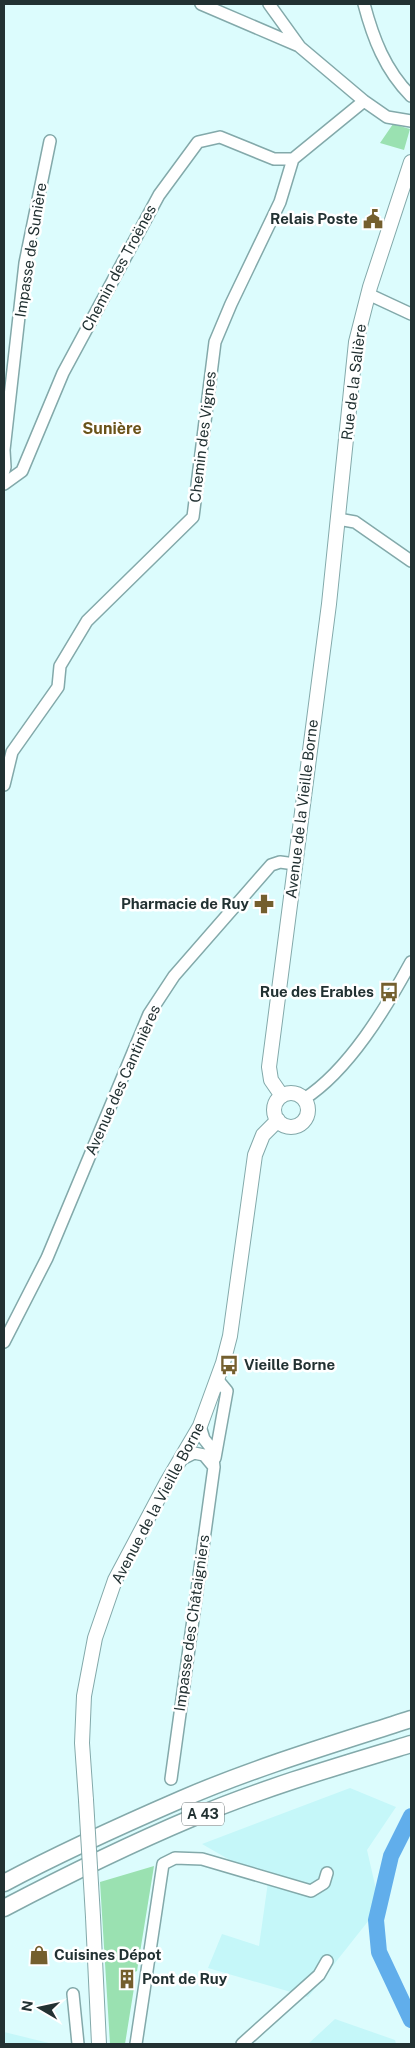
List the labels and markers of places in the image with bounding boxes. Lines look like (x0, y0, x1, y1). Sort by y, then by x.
public building icon: Relais Poste (362, 208, 384, 230)
place label: Relais Poste (270, 210, 358, 227)
pharmacy icon: Pharmacie de Ruy (253, 893, 275, 915)
place label: Pharmacie de Ruy (121, 895, 250, 912)
bus stop icon: Rue des Erables (378, 981, 400, 1003)
place label: Rue des Erables (260, 983, 374, 1000)
bus stop icon: Vieille Borne (218, 1354, 240, 1376)
place label: Vieille Borne (244, 1356, 335, 1373)
shop icon: Cuisines Dépot (28, 1944, 50, 1966)
place label: Cuisines Dépot (54, 1946, 162, 1963)
building icon: Pont de Ruy (116, 1968, 138, 1990)
place label: Pont de Ruy (142, 1970, 228, 1987)

